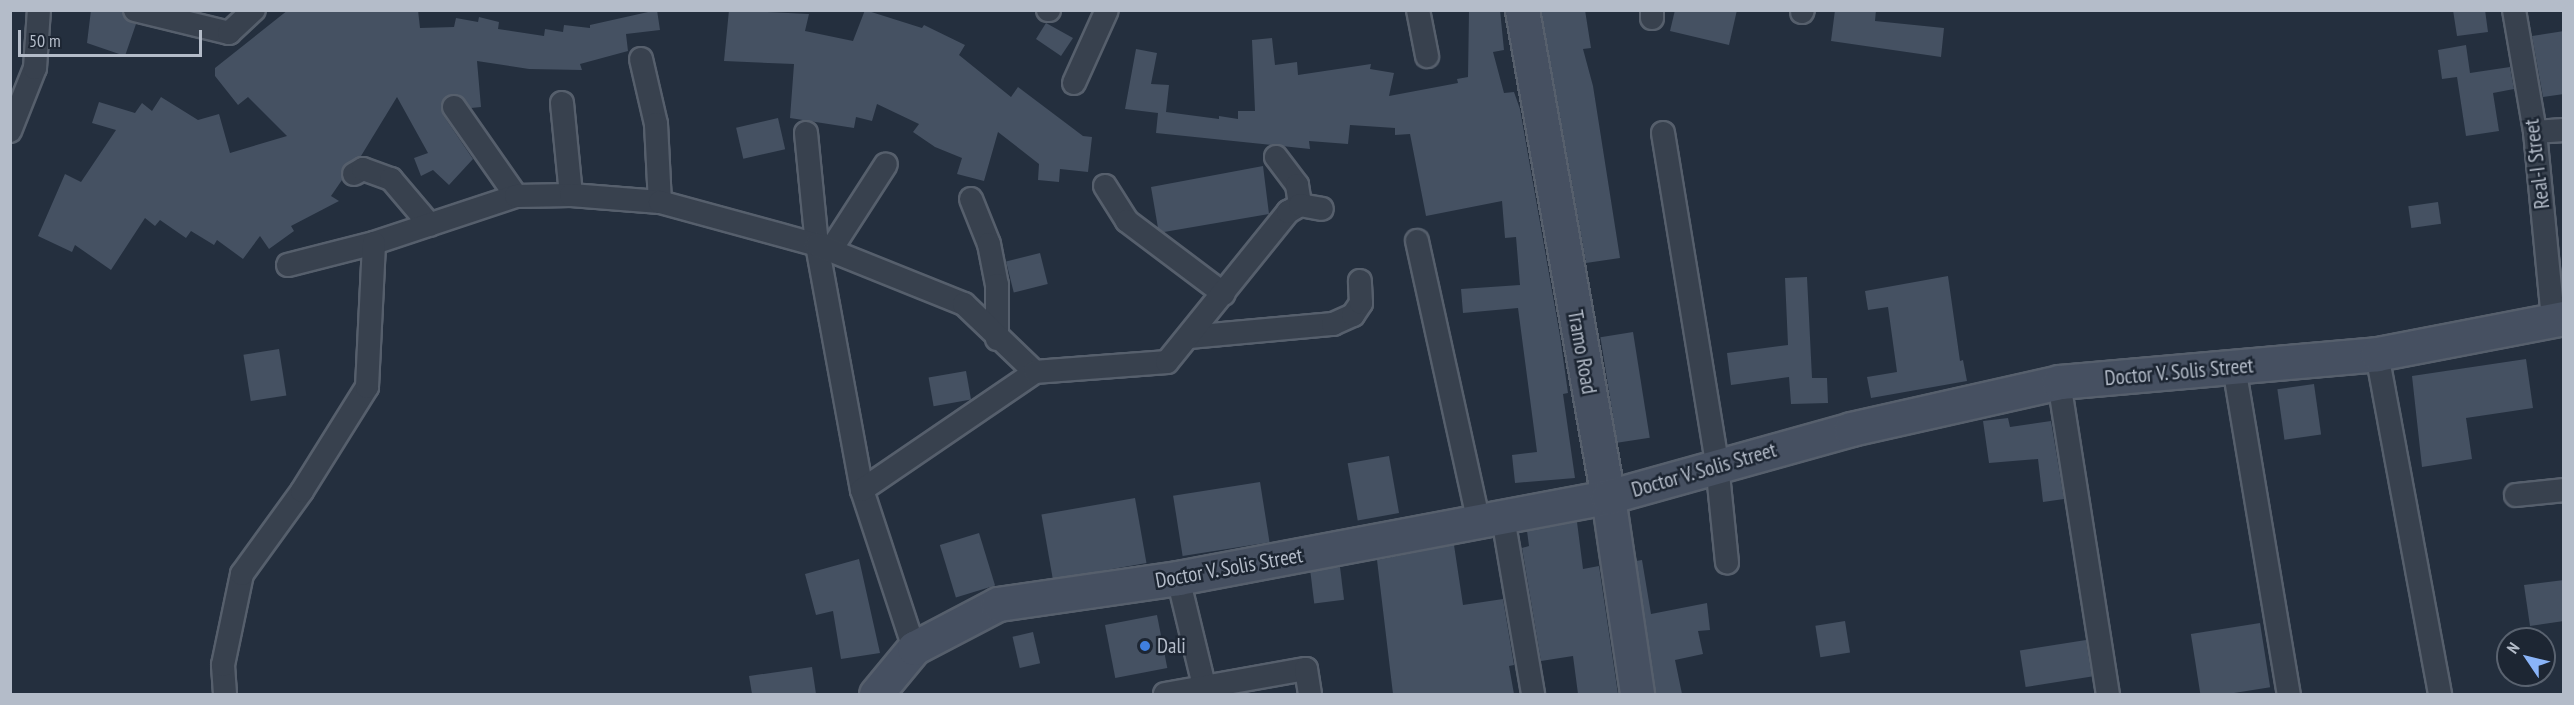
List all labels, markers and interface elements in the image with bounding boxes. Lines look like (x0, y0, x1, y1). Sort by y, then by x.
scale bar (21, 18, 206, 56)
text: 50 m (29, 29, 61, 52)
street label: Real-I Street (2519, 118, 2555, 210)
street label: Tramo Road (1562, 308, 1602, 396)
street label: Doctor V. Solis Street (2103, 353, 2255, 391)
street label: Doctor V. Solis Street (1628, 437, 1780, 503)
street label: Doctor V. Solis Street (1152, 542, 1306, 594)
north arrow (2496, 627, 2556, 687)
place label: Dali (1157, 633, 1186, 659)
marker: Dali (1138, 639, 1152, 653)
text: N (2502, 639, 2524, 657)

